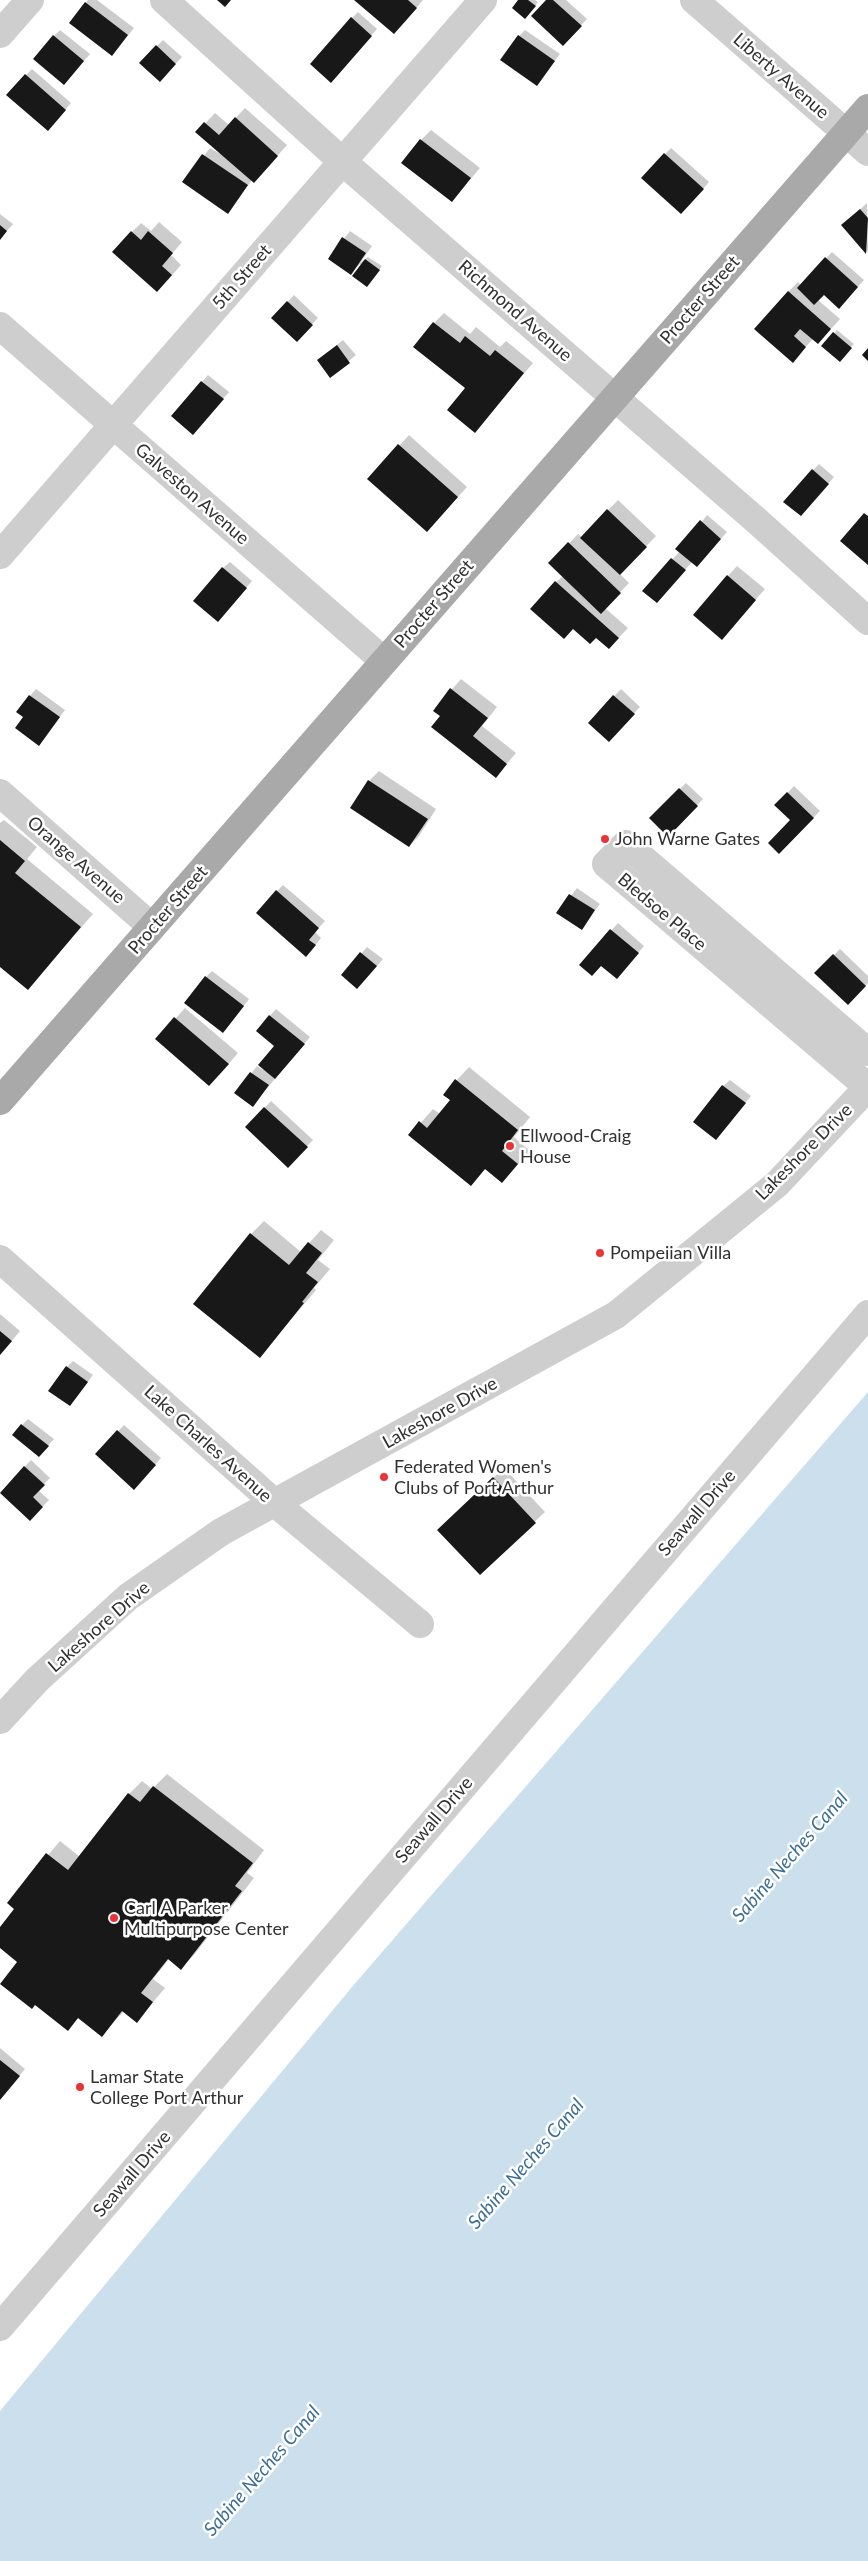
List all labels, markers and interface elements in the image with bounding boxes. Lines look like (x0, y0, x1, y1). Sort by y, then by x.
street label: Liberty Avenue (729, 29, 833, 123)
street label: 5th Street (208, 240, 276, 314)
street label: Procter Street (656, 251, 744, 349)
street label: Richmond Avenue (454, 256, 576, 366)
street label: Galveston Avenue (131, 439, 253, 549)
street label: Procter Street (390, 555, 478, 653)
street label: Orange Avenue (23, 812, 129, 908)
place label: John Warne Gates (615, 828, 760, 850)
marker: John Warne Gates (599, 833, 611, 845)
street label: Procter Street (124, 861, 212, 959)
street label: Bledsoe Place (613, 869, 711, 955)
street label: Lakeshore Drive (751, 1099, 857, 1205)
place label: Ellwood-Craig House (520, 1125, 631, 1168)
marker: Ellwood-Craig House (504, 1140, 516, 1152)
place label: Pompeiian Villa (610, 1242, 731, 1264)
marker: Pompeiian Villa (594, 1247, 606, 1259)
street label: Lakeshore Drive (379, 1373, 501, 1453)
street label: Lake Charles Avenue (140, 1381, 276, 1507)
place label: Federated Women's Clubs of Port Arthur (394, 1456, 554, 1498)
street label: Seawall Drive (654, 1465, 740, 1561)
marker: Federated Women's Clubs of Port Arthur (378, 1471, 390, 1483)
street label: Lakeshore Drive (44, 1577, 154, 1677)
street label: Seawall Drive (391, 1772, 477, 1868)
water label: Sabine Neches Canal (727, 1787, 853, 1927)
place label: Carl A Parker Multipurpose Center (124, 1897, 289, 1940)
marker: Carl A Parker Multipurpose Center (108, 1912, 120, 1924)
place label: Lamar State College Port Arthur (90, 2066, 243, 2108)
marker: Lamar State College Port Arthur (74, 2081, 86, 2093)
water label: Sabine Neches Canal (463, 2094, 589, 2234)
street label: Seawall Drive (89, 2126, 175, 2222)
water label: Sabine Neches Canal (199, 2401, 325, 2541)

